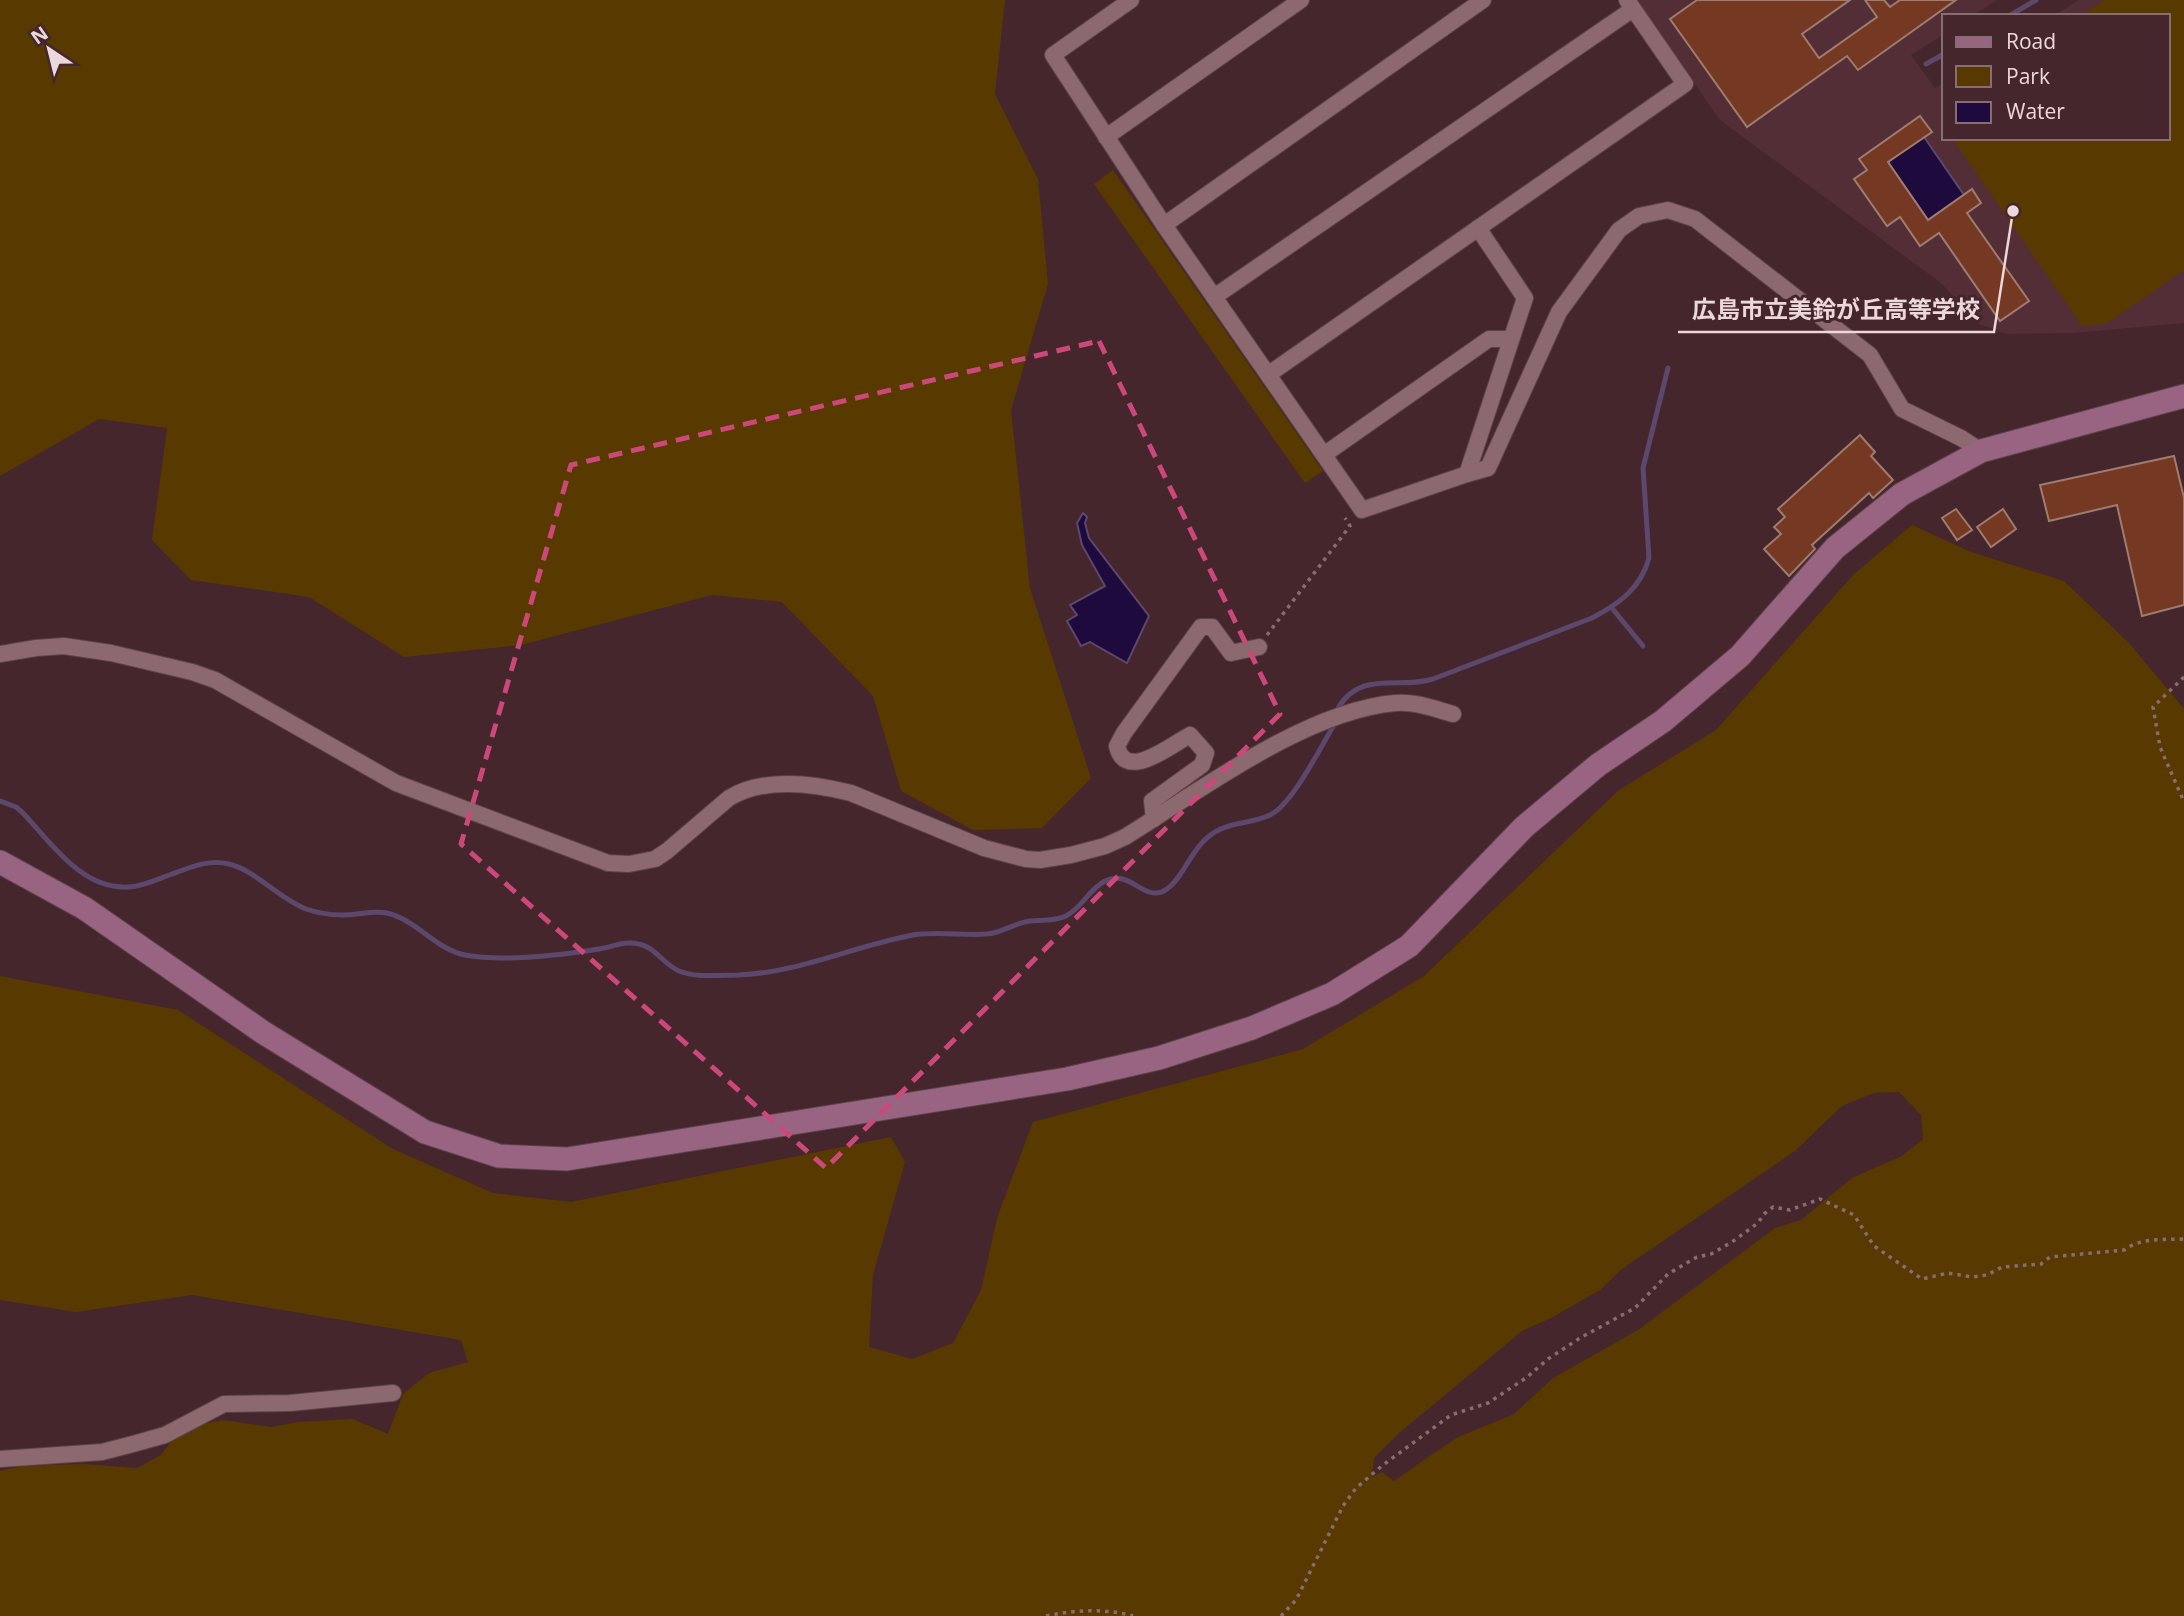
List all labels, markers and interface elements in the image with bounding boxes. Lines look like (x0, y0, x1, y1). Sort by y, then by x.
north arrow (14, 14, 84, 84)
legend (1942, 14, 2170, 140)
text: N (25, 20, 53, 50)
text: Road (2006, 27, 2056, 55)
text: Park (2006, 62, 2050, 90)
text: Water (2006, 97, 2065, 125)
callout: 広島市立美鈴が丘高等学校 (1678, 287, 1994, 332)
text: 広島市立美鈴が丘高等学校 (1692, 292, 1980, 325)

